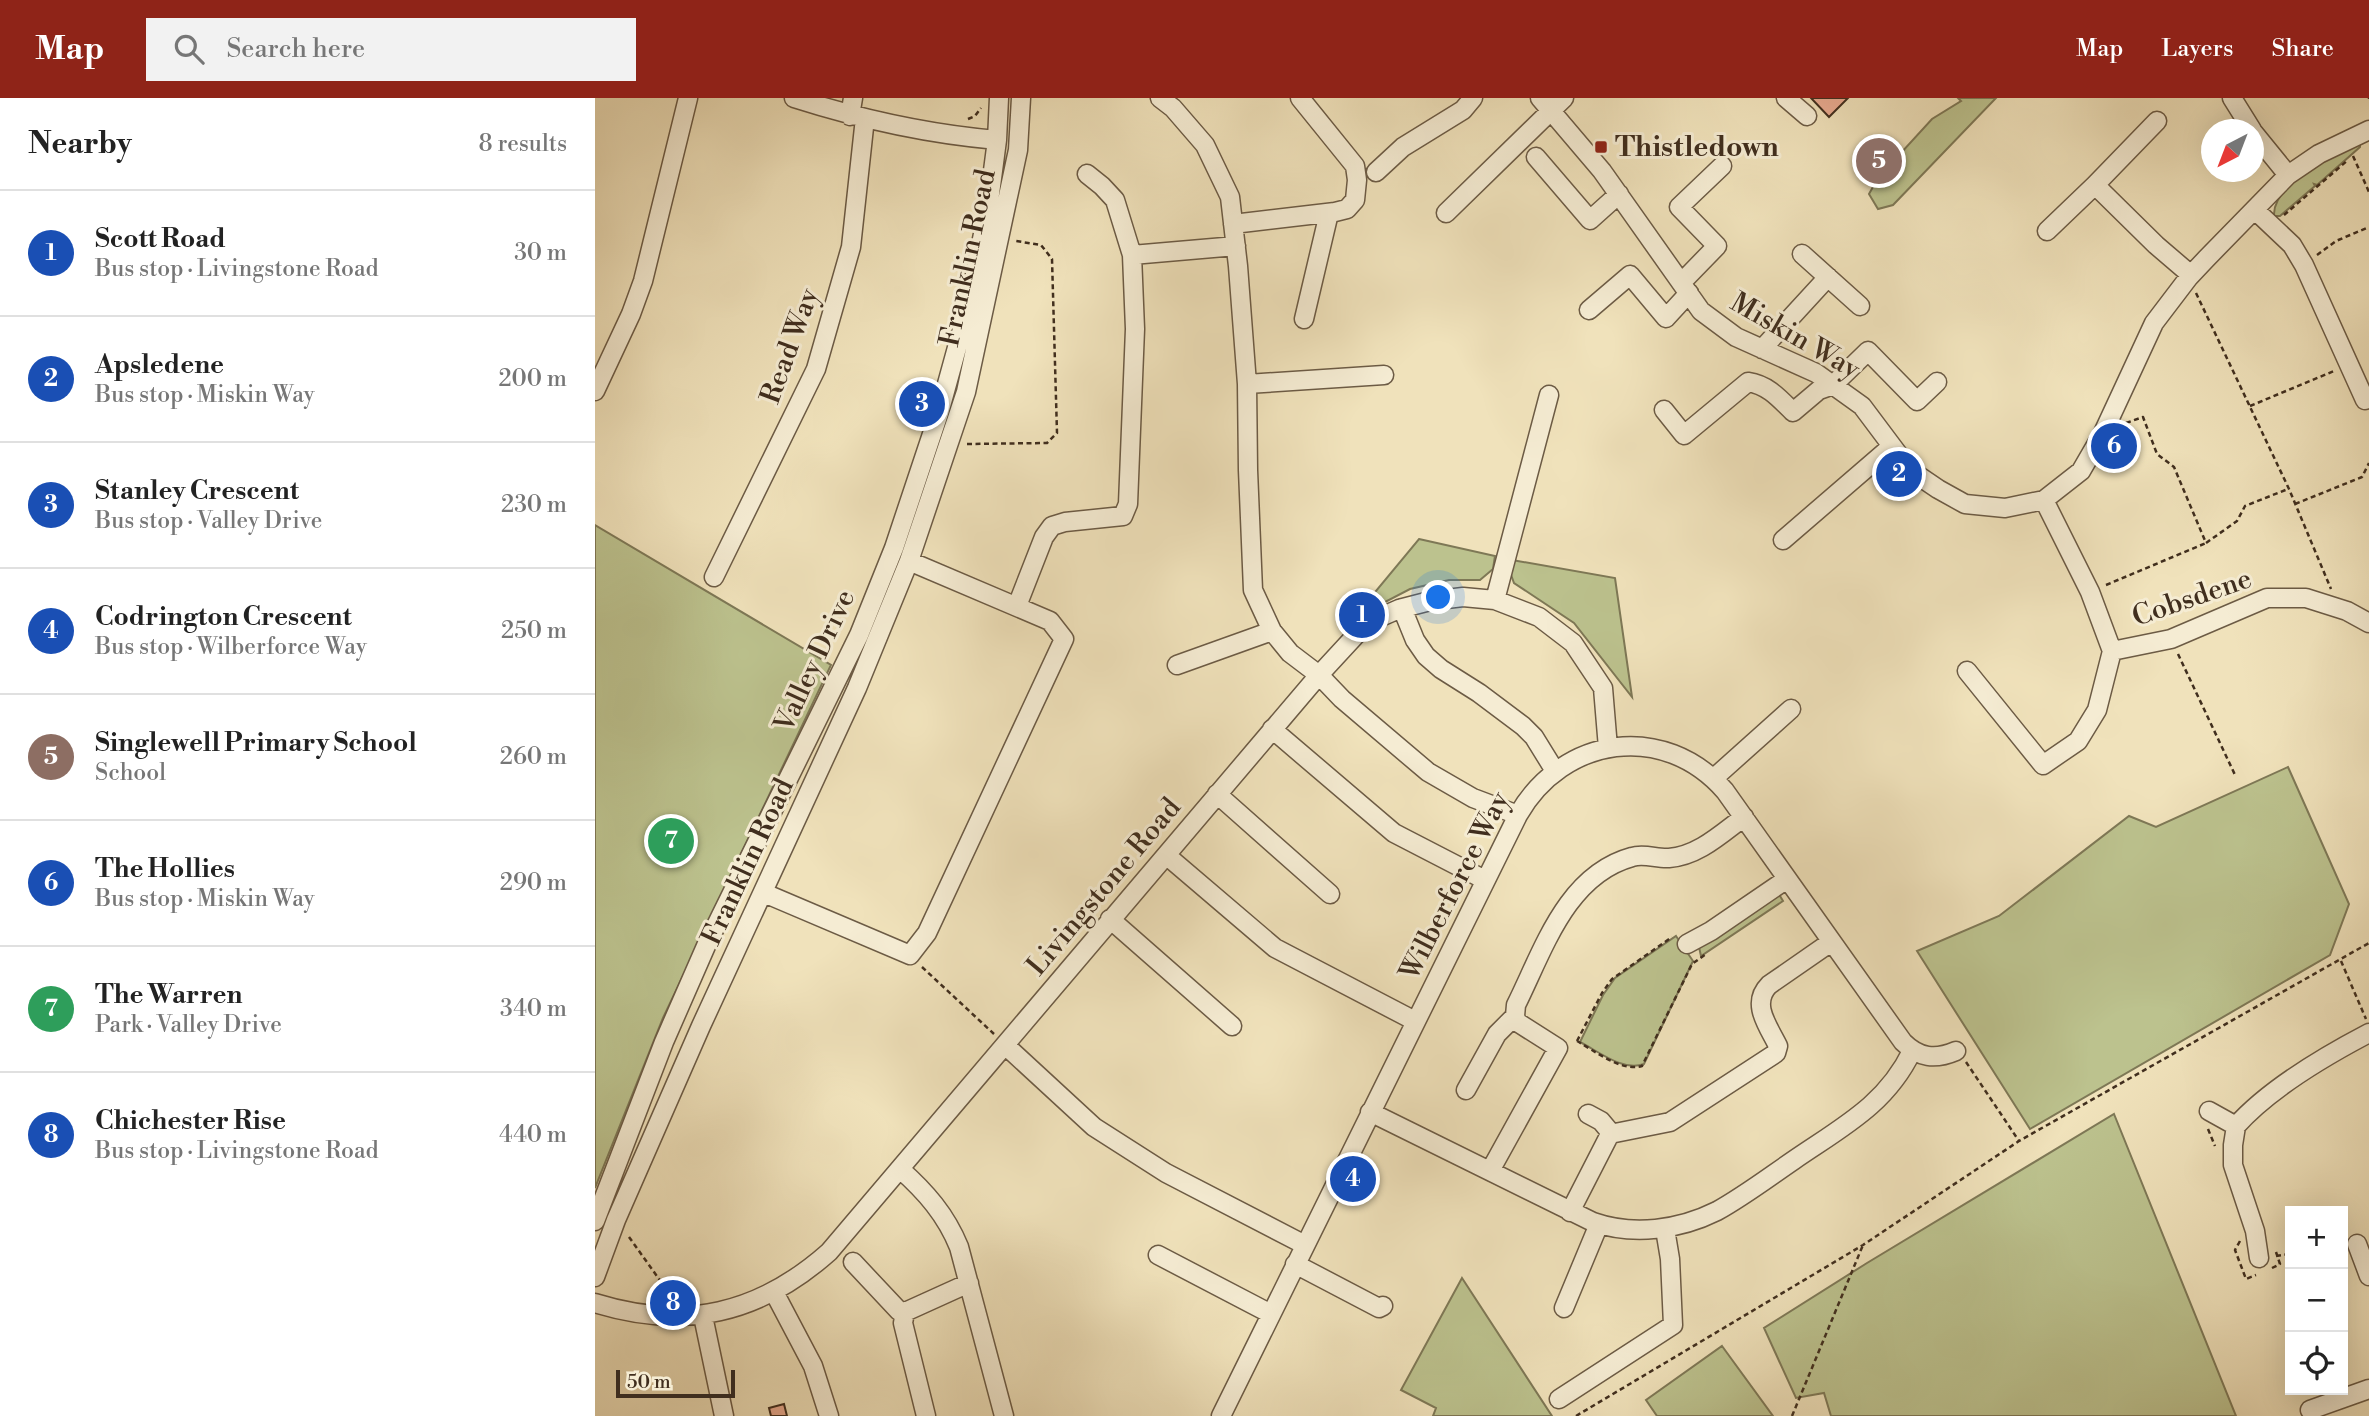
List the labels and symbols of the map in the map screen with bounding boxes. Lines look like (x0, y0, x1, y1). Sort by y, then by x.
north arrow (2201, 119, 2264, 182)
place label: Thistledown (1615, 130, 1779, 165)
pin: 5 (1856, 135, 1902, 187)
marker: Thistledown (1593, 139, 1609, 155)
street label: Franklin Road (932, 166, 1004, 350)
street label: Read Way (753, 283, 827, 408)
street label: Miskin Way (1724, 285, 1866, 387)
pin: 3 (899, 378, 945, 430)
pin: 6 (2091, 420, 2137, 472)
pin: 2 (1876, 448, 1922, 500)
street label: Cobsdene (2128, 561, 2256, 635)
your location (1421, 580, 1455, 614)
street label: Valley Drive (766, 584, 863, 739)
pin: 1 (1339, 589, 1385, 641)
street label: Franklin Road (694, 773, 802, 951)
street label: Wilberforce Way (1392, 785, 1518, 987)
street label: Livingstone Road (1019, 791, 1189, 983)
pin: 7 (648, 815, 694, 867)
pin: 4 (1330, 1153, 1376, 1205)
pin: 8 (650, 1277, 696, 1329)
scale bar (616, 1367, 735, 1399)

